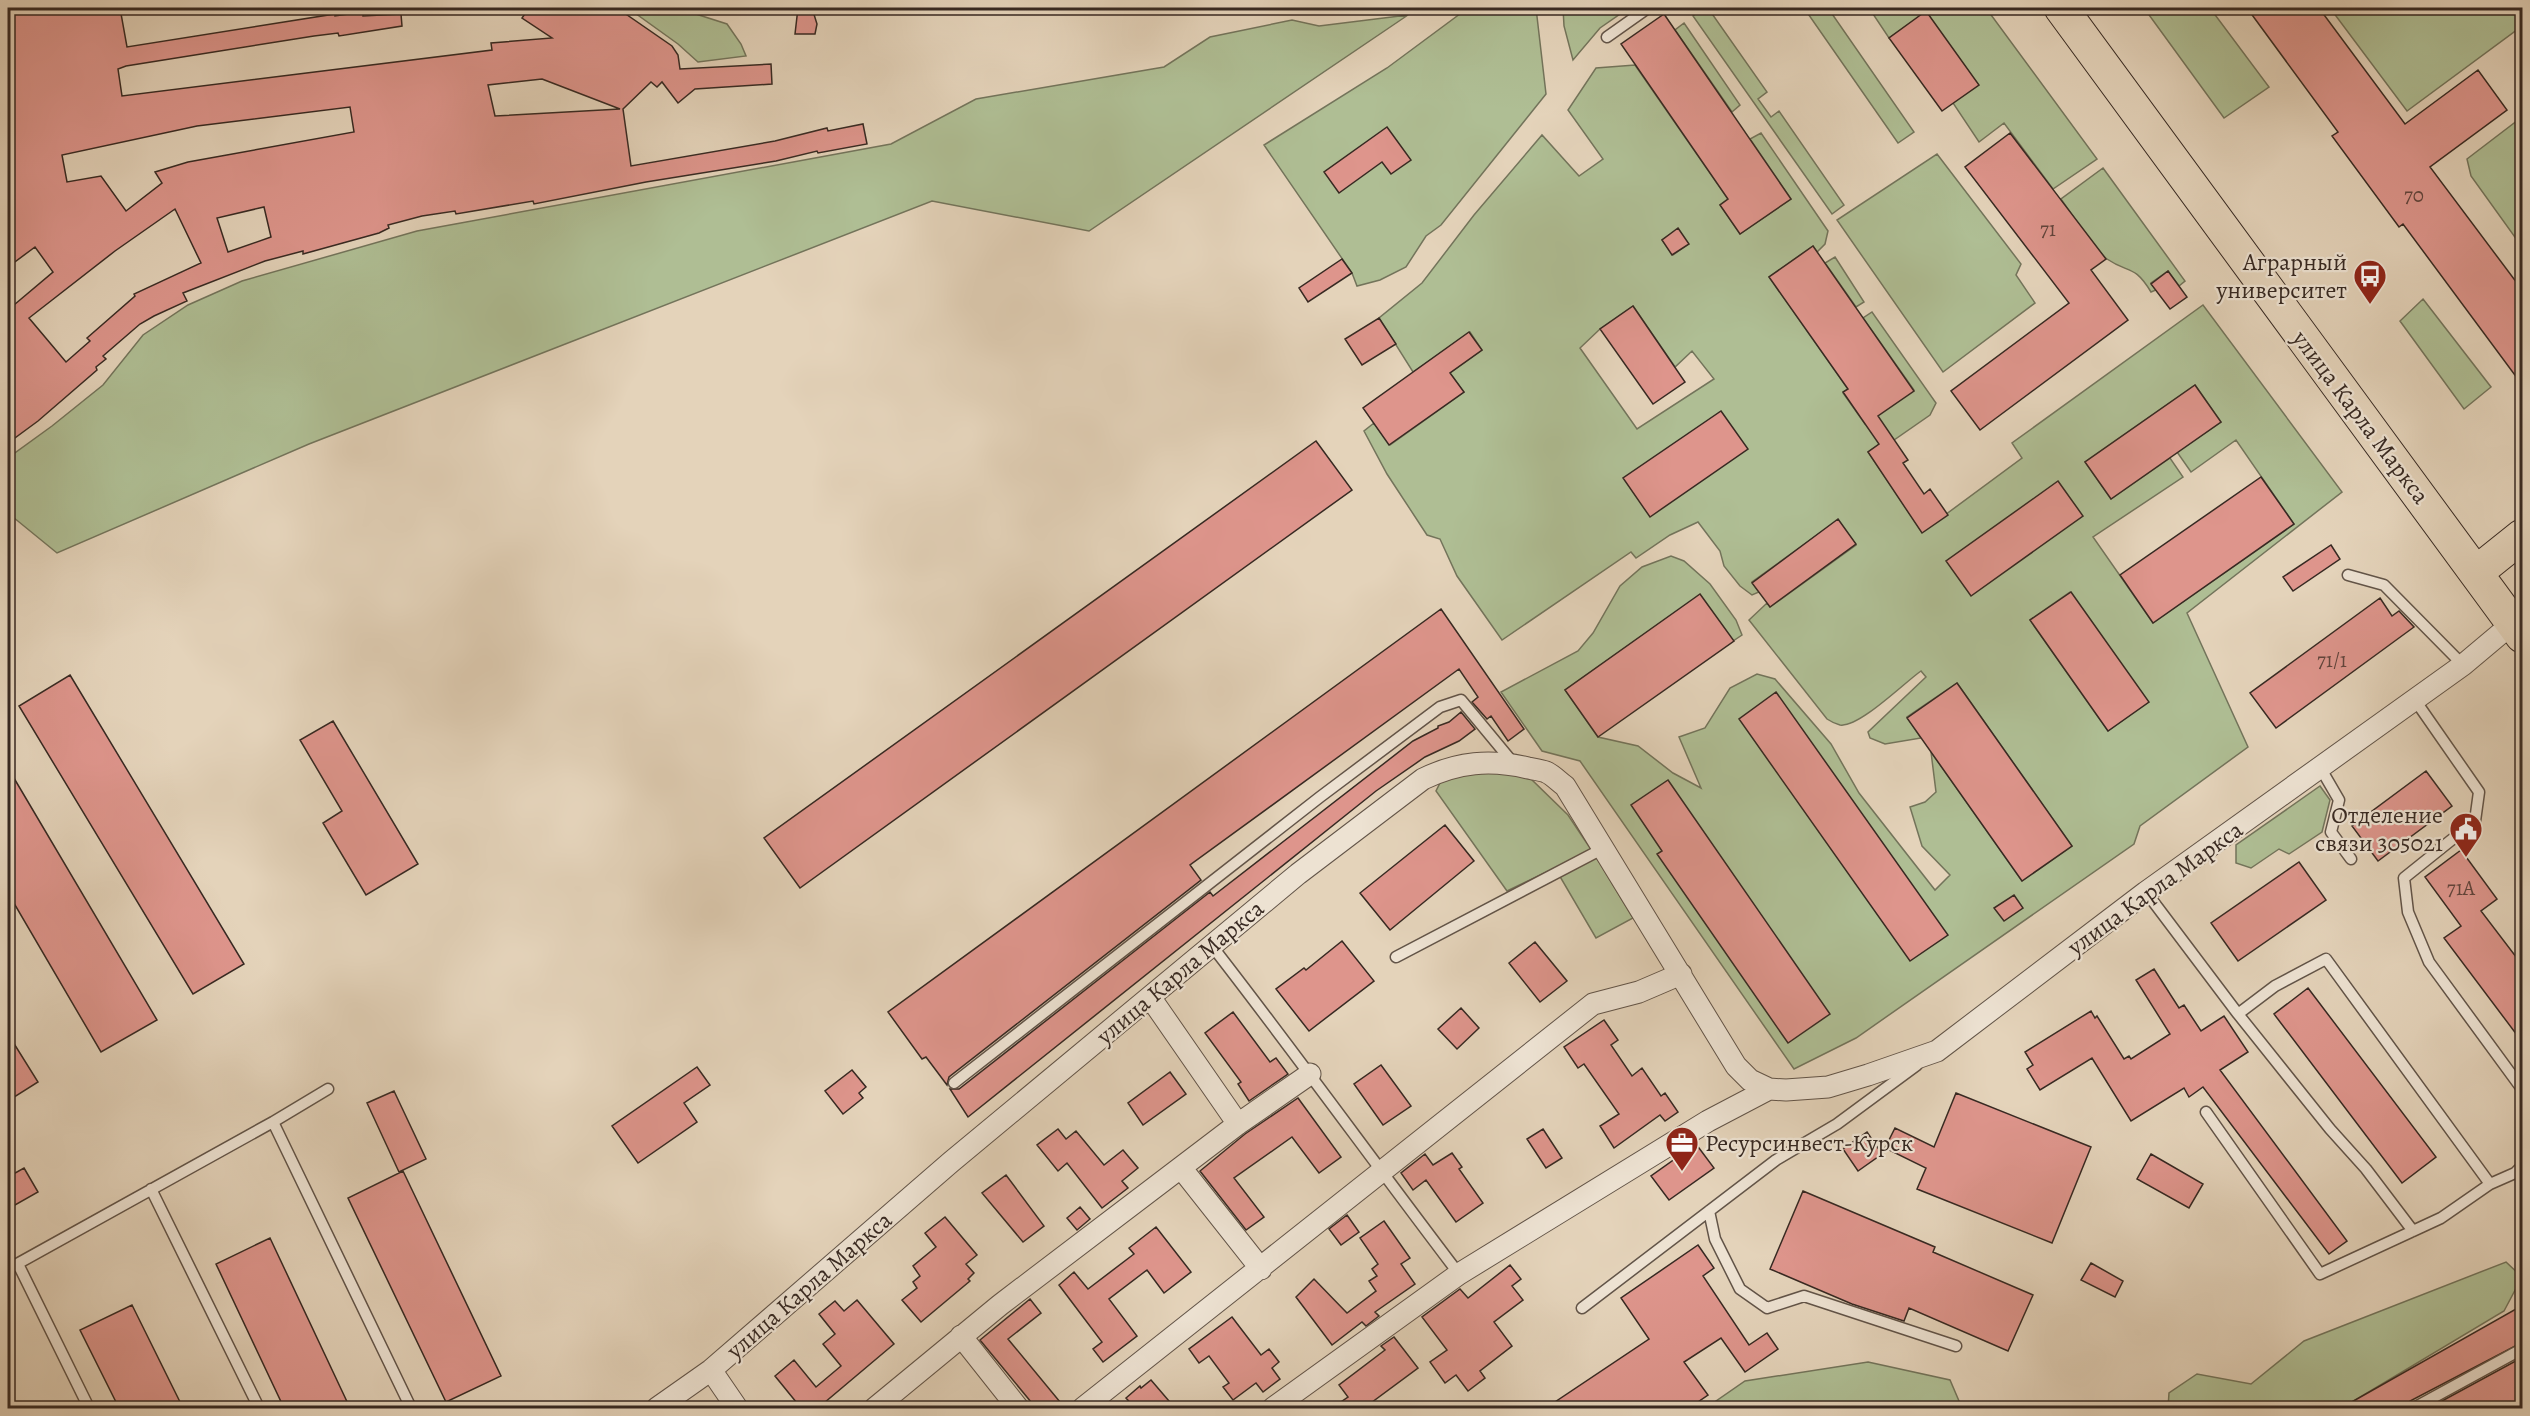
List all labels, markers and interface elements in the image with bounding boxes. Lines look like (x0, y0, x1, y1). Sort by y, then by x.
house number: 70 (2404, 181, 2424, 209)
house number: 71 (2040, 215, 2056, 243)
place label: Аграрный университет (2215, 246, 2347, 306)
bus stop icon: Аграрный университет (2352, 258, 2388, 305)
street label: улица Карла Маркса (2285, 323, 2437, 510)
house number: 71/1 (2317, 646, 2347, 674)
place label: Отделение связи 305021 (2315, 799, 2443, 859)
public building icon: Отделение связи 305021 (2448, 811, 2484, 858)
street label: улица Карла Маркса (2060, 813, 2249, 963)
house number: 71А (2447, 874, 2476, 902)
street label: улица Карла Маркса (1089, 892, 1271, 1052)
office icon: Ресурсинвест-Курск (1664, 1125, 1700, 1172)
place label: Ресурсинвест-Курск (1705, 1127, 1913, 1159)
street label: улица Карла Маркса (719, 1204, 899, 1366)

